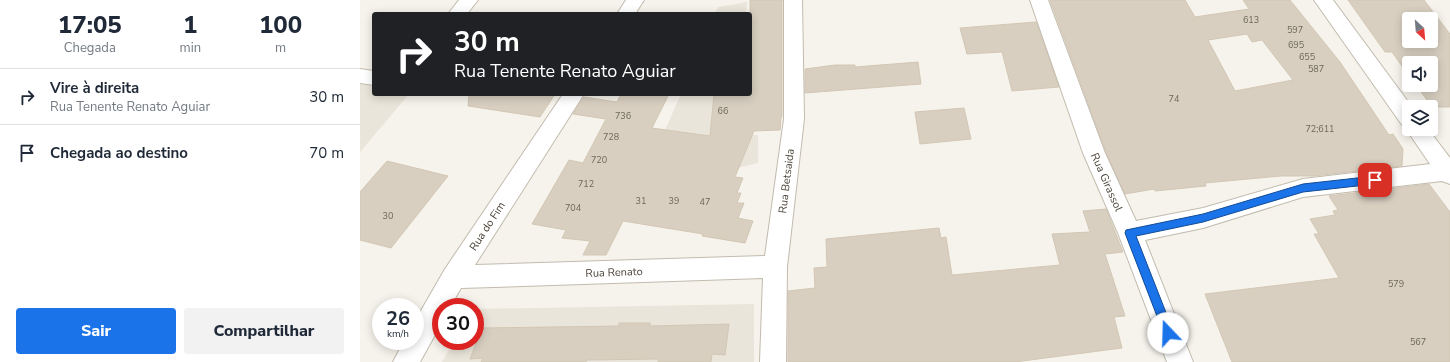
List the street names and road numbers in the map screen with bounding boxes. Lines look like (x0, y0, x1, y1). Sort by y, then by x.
street label: Rua Betsaida (775, 148, 798, 214)
street label: Rua Girassol (1087, 151, 1126, 214)
street label: Rua do Fim (466, 199, 509, 254)
street label: Rua Renato (585, 264, 643, 281)

